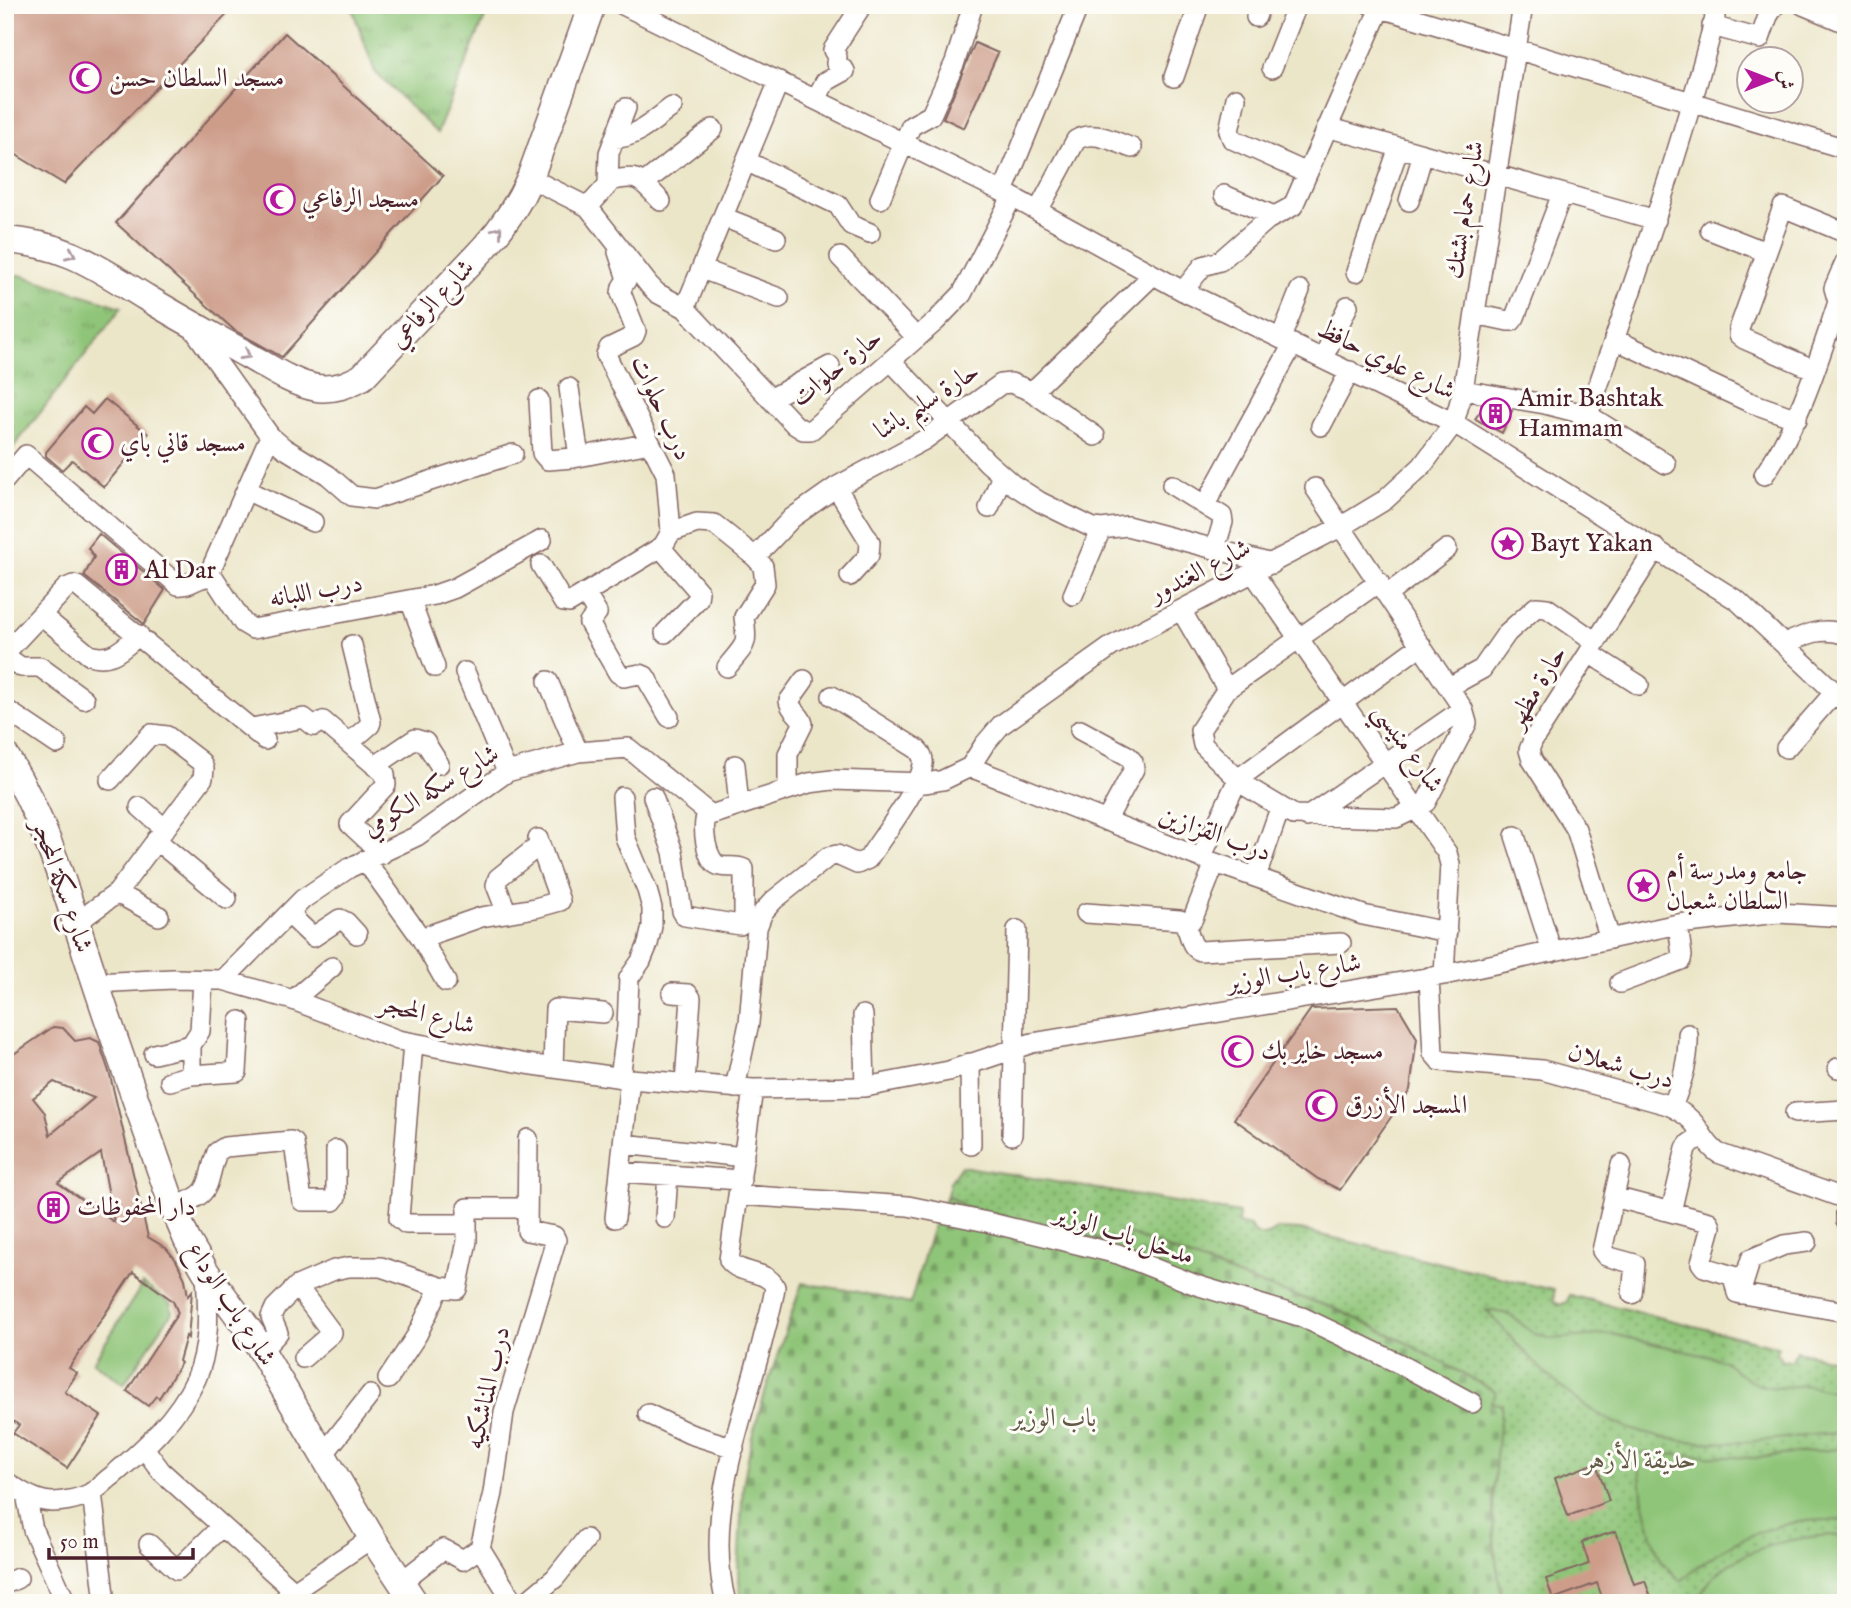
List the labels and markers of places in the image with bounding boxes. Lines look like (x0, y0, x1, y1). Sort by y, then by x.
mosque icon: مسجد السلطان حسن (69, 61, 103, 95)
place label: مسجد السلطان حسن (109, 62, 284, 95)
mosque icon: مسجد الرفاعي (262, 182, 296, 216)
place label: مسجد الرفاعي (302, 183, 419, 220)
place label: Amir Bashtak Hammam (1517, 382, 1664, 445)
building icon: Amir Bashtak Hammam (1478, 396, 1512, 430)
mosque icon: مسجد قاني باي (80, 426, 114, 460)
place label: مسجد قاني باي (120, 427, 246, 464)
place icon: Bayt Yakan (1490, 526, 1524, 560)
place label: Bayt Yakan (1530, 527, 1653, 560)
building icon: Al Dar (104, 553, 138, 587)
place label: Al Dar (143, 554, 216, 587)
place label: جامع ومدرسة أم السلطان شعبان (1666, 853, 1808, 918)
place icon: جامع ومدرسة أم السلطان شعبان (1626, 869, 1660, 903)
mosque icon: مسجد خاير بك (1221, 1034, 1255, 1068)
place label: مسجد خاير بك (1261, 1035, 1384, 1068)
place label: المسجد الأزرق (1345, 1086, 1467, 1122)
mosque icon: المسجد الأزرق (1305, 1088, 1339, 1122)
building icon: دار المحفوظات (37, 1190, 71, 1224)
place label: دار المحفوظات (77, 1191, 196, 1224)

